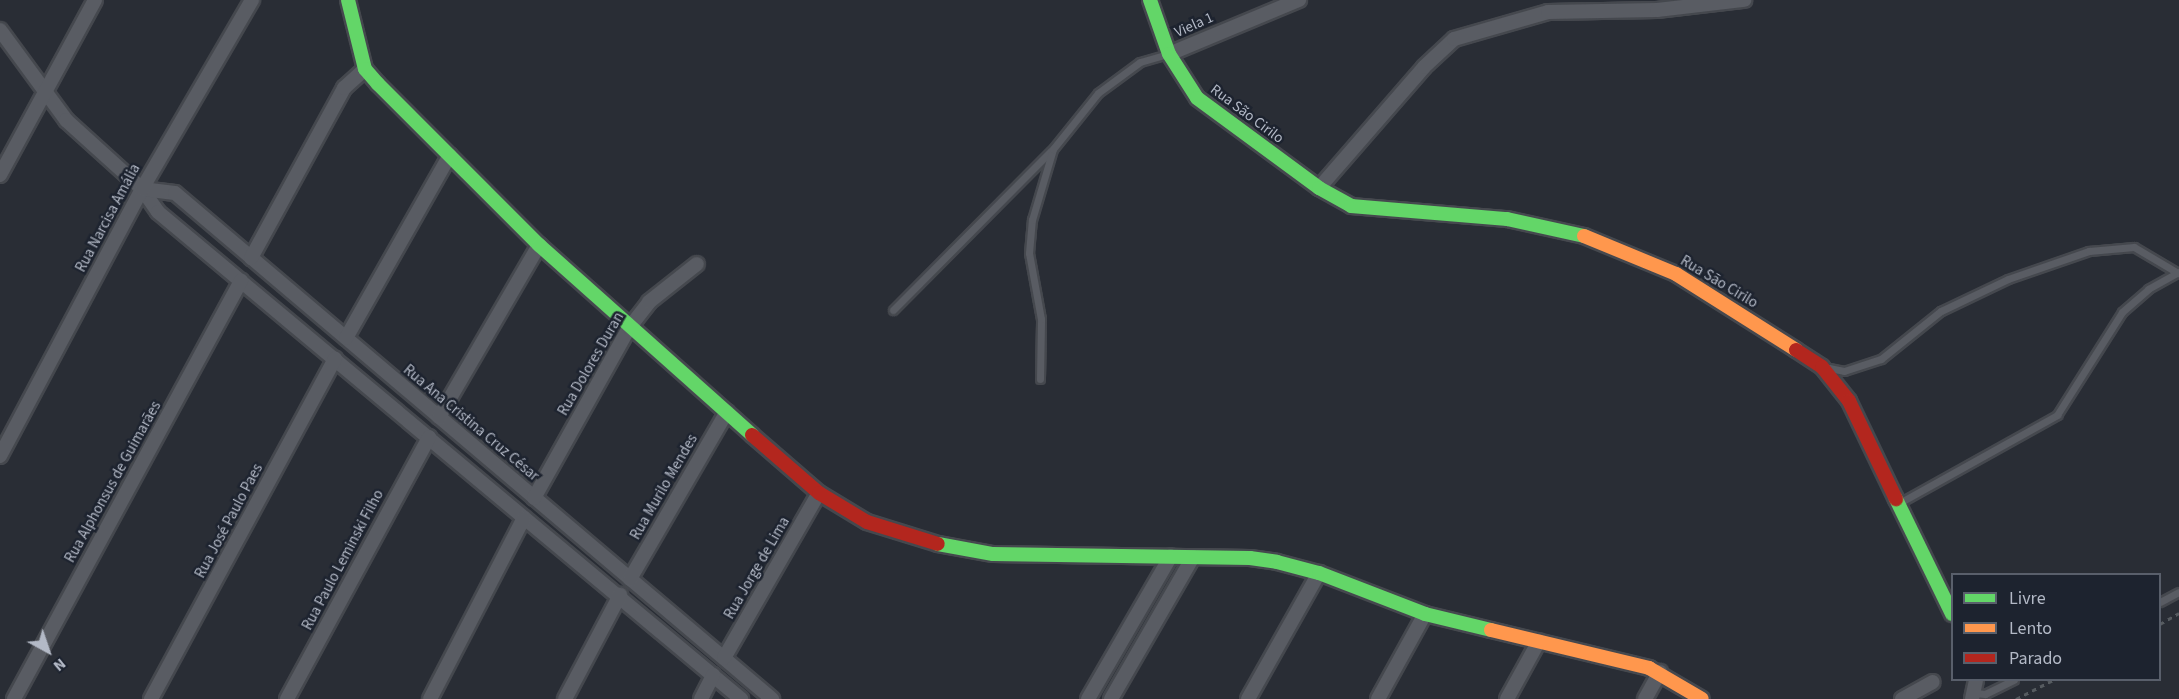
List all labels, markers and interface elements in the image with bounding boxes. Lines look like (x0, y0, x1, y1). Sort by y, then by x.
street label: Viela 1 (1172, 9, 1216, 41)
street label: Rua São Cirilo (1207, 81, 1287, 147)
street label: Rua Narcisa Amália (72, 161, 144, 275)
street label: Rua São Cirilo (1677, 252, 1761, 312)
street label: Rua Dolores Duran (554, 309, 628, 419)
street label: Rua Ana Cristina Cruz César (400, 361, 542, 485)
street label: Rua Alphonsus de Guimarães (61, 398, 165, 566)
street label: Rua Murilo Mendes (627, 431, 701, 543)
street label: Rua José Paulo Paes (191, 461, 267, 581)
street label: Rua Paulo Leminski Filho (298, 487, 388, 633)
street label: Rua Jorge de Lima (720, 514, 794, 622)
legend (1951, 573, 2161, 681)
text: Livre (2009, 586, 2046, 611)
text: Lento (2009, 616, 2052, 641)
north arrow (18, 621, 78, 681)
text: Parado (2009, 646, 2062, 671)
text: N (48, 653, 71, 677)

